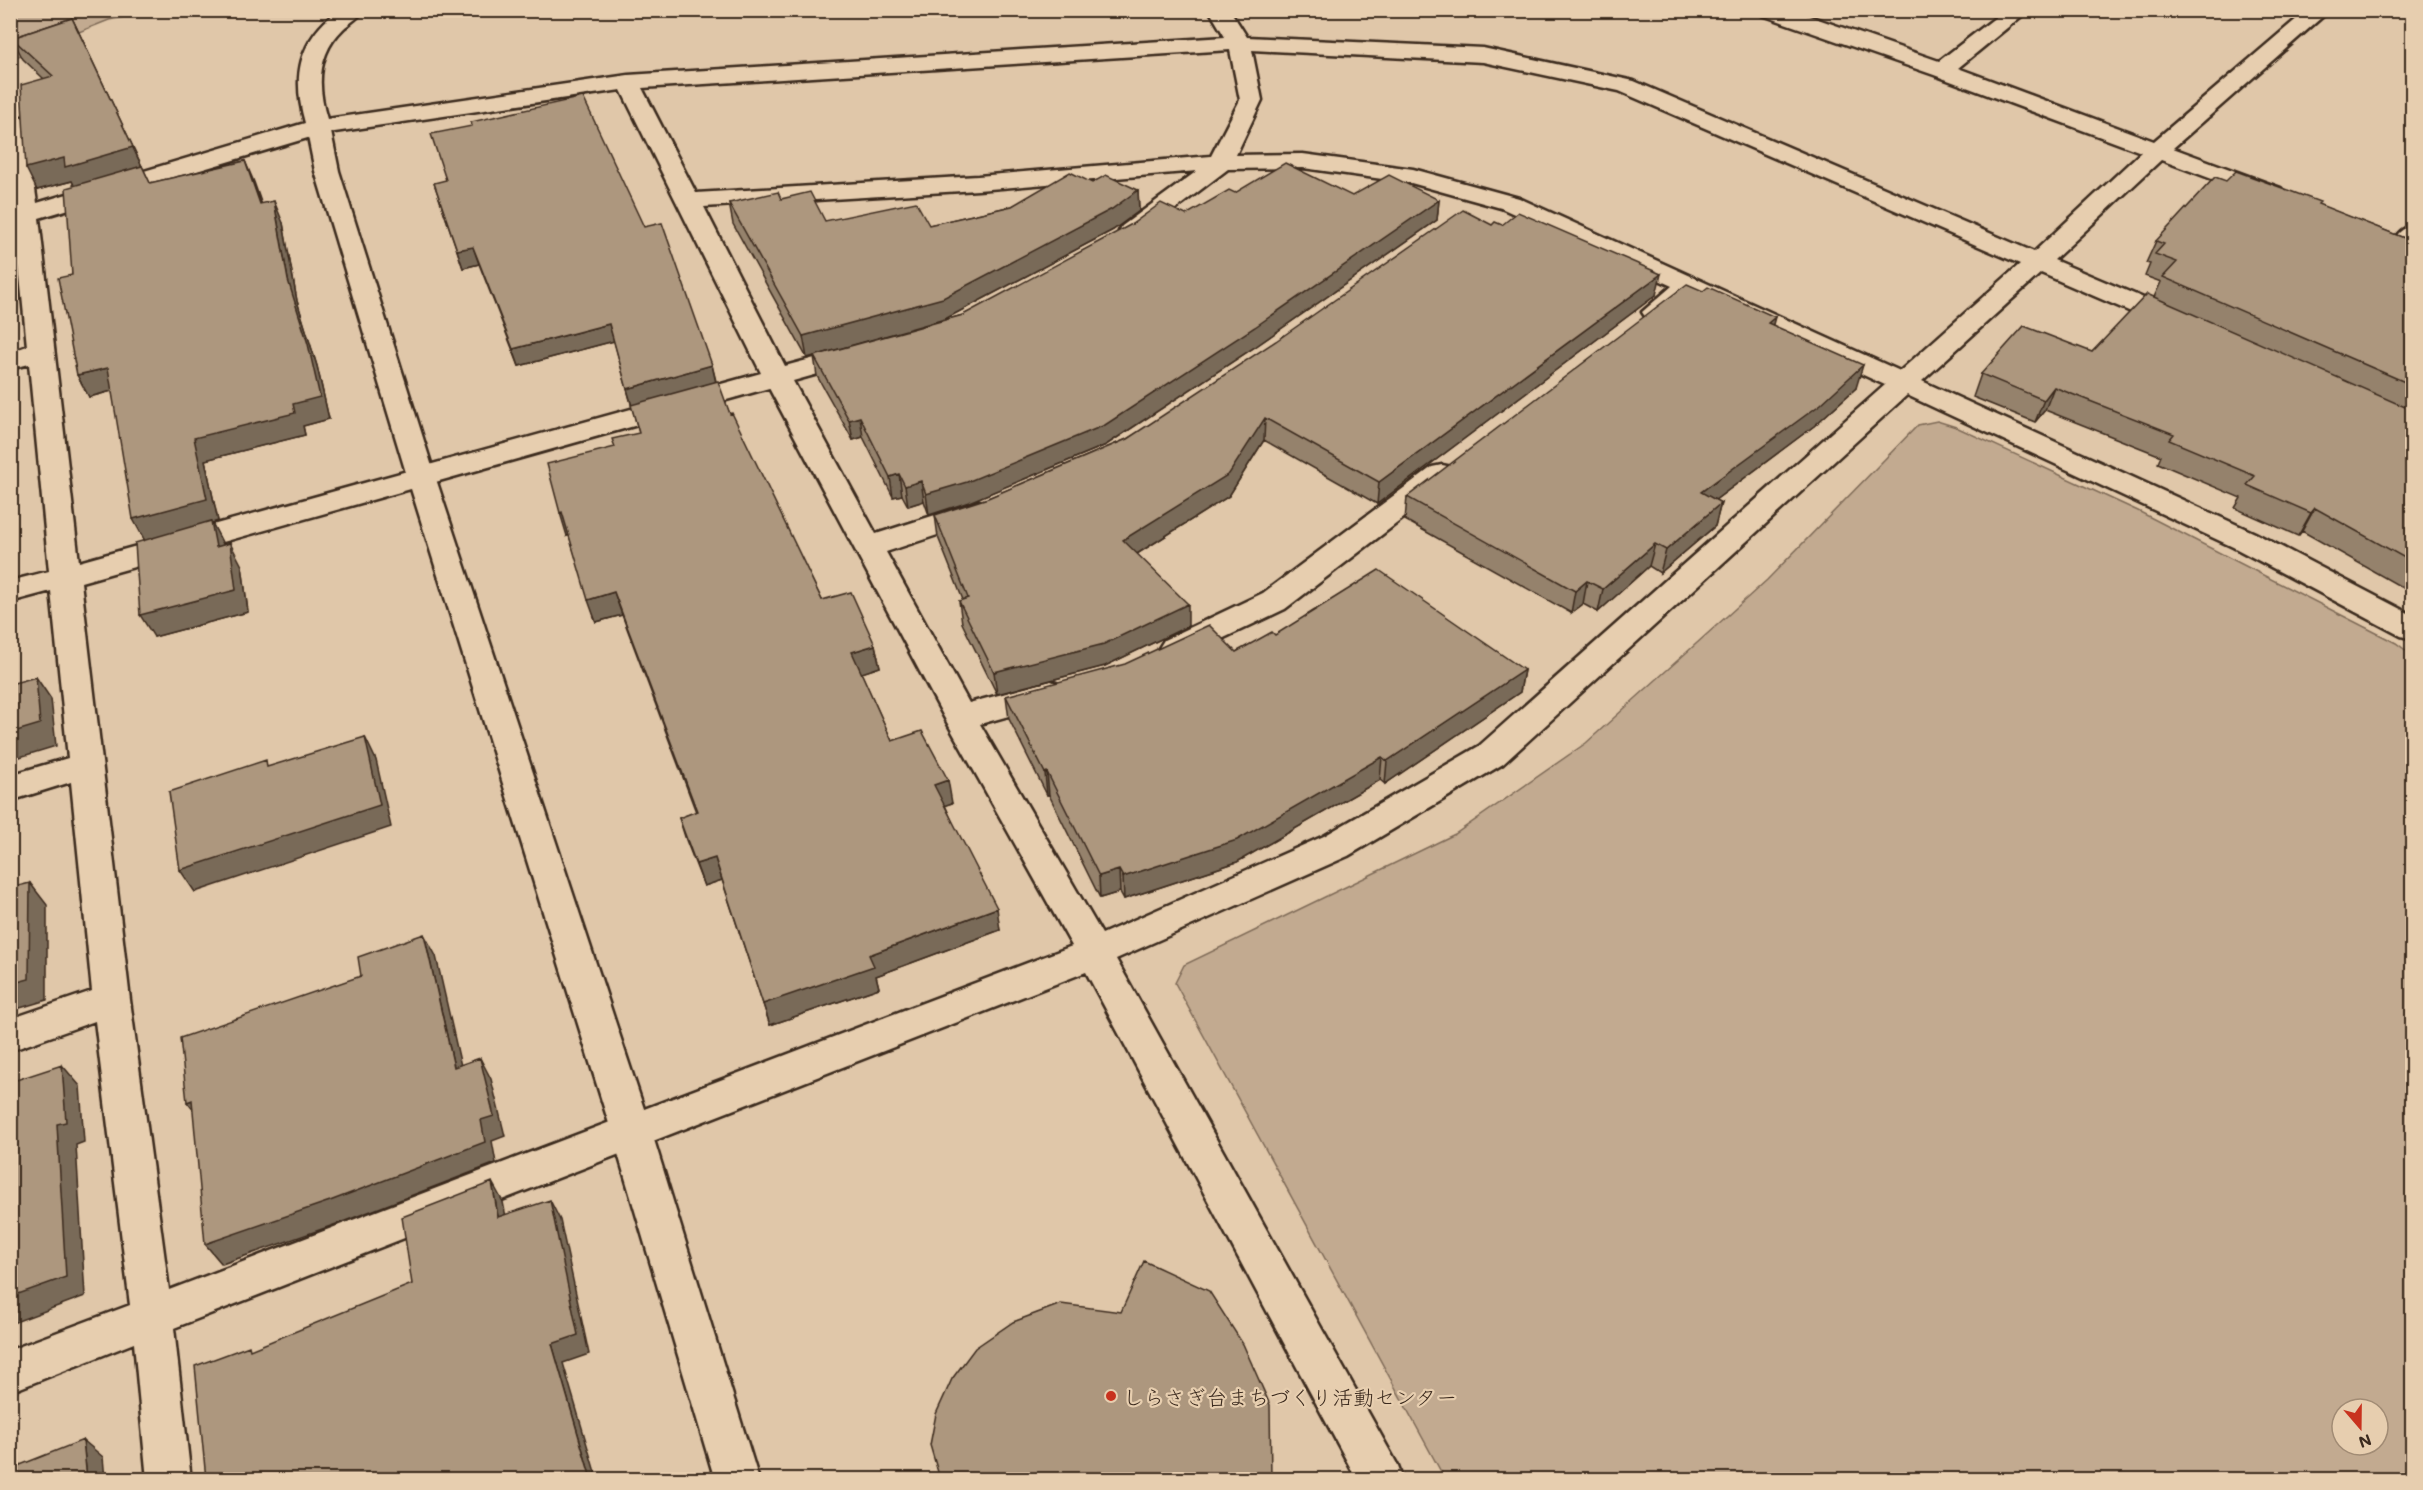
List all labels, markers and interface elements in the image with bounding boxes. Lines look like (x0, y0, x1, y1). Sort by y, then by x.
place label: しらさぎ台まちづくり活動センター (1123, 1383, 1457, 1410)
marker: しらさぎ台まちづくり活動センター (1104, 1389, 1118, 1403)
north arrow (2330, 1397, 2390, 1457)
text: N (2356, 1430, 2375, 1454)

